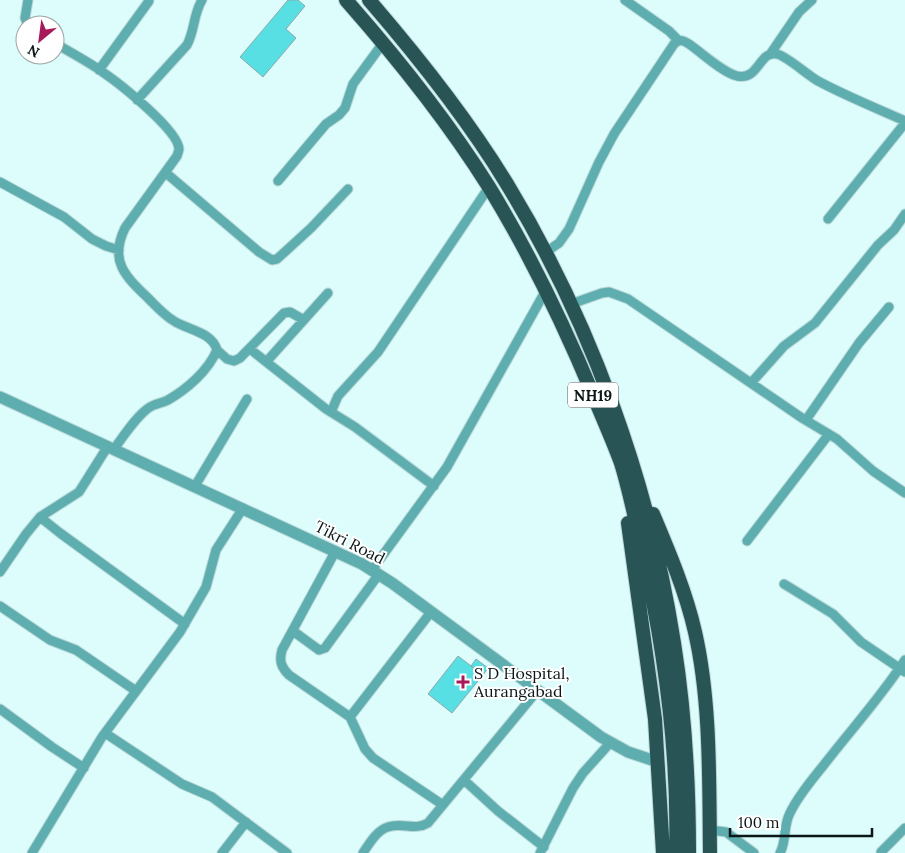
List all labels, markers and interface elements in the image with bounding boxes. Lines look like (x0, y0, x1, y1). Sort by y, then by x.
north arrow (15, 15, 65, 65)
text: N (24, 41, 43, 62)
road number: NH19 (568, 382, 618, 408)
street label: Tikri Road (312, 516, 389, 568)
place label: S D Hospital, Aurangabad (473, 663, 569, 701)
marker: S D Hospital, Aurangabad (456, 675, 470, 689)
scale bar (730, 806, 872, 838)
text: 100 m (738, 813, 779, 832)

